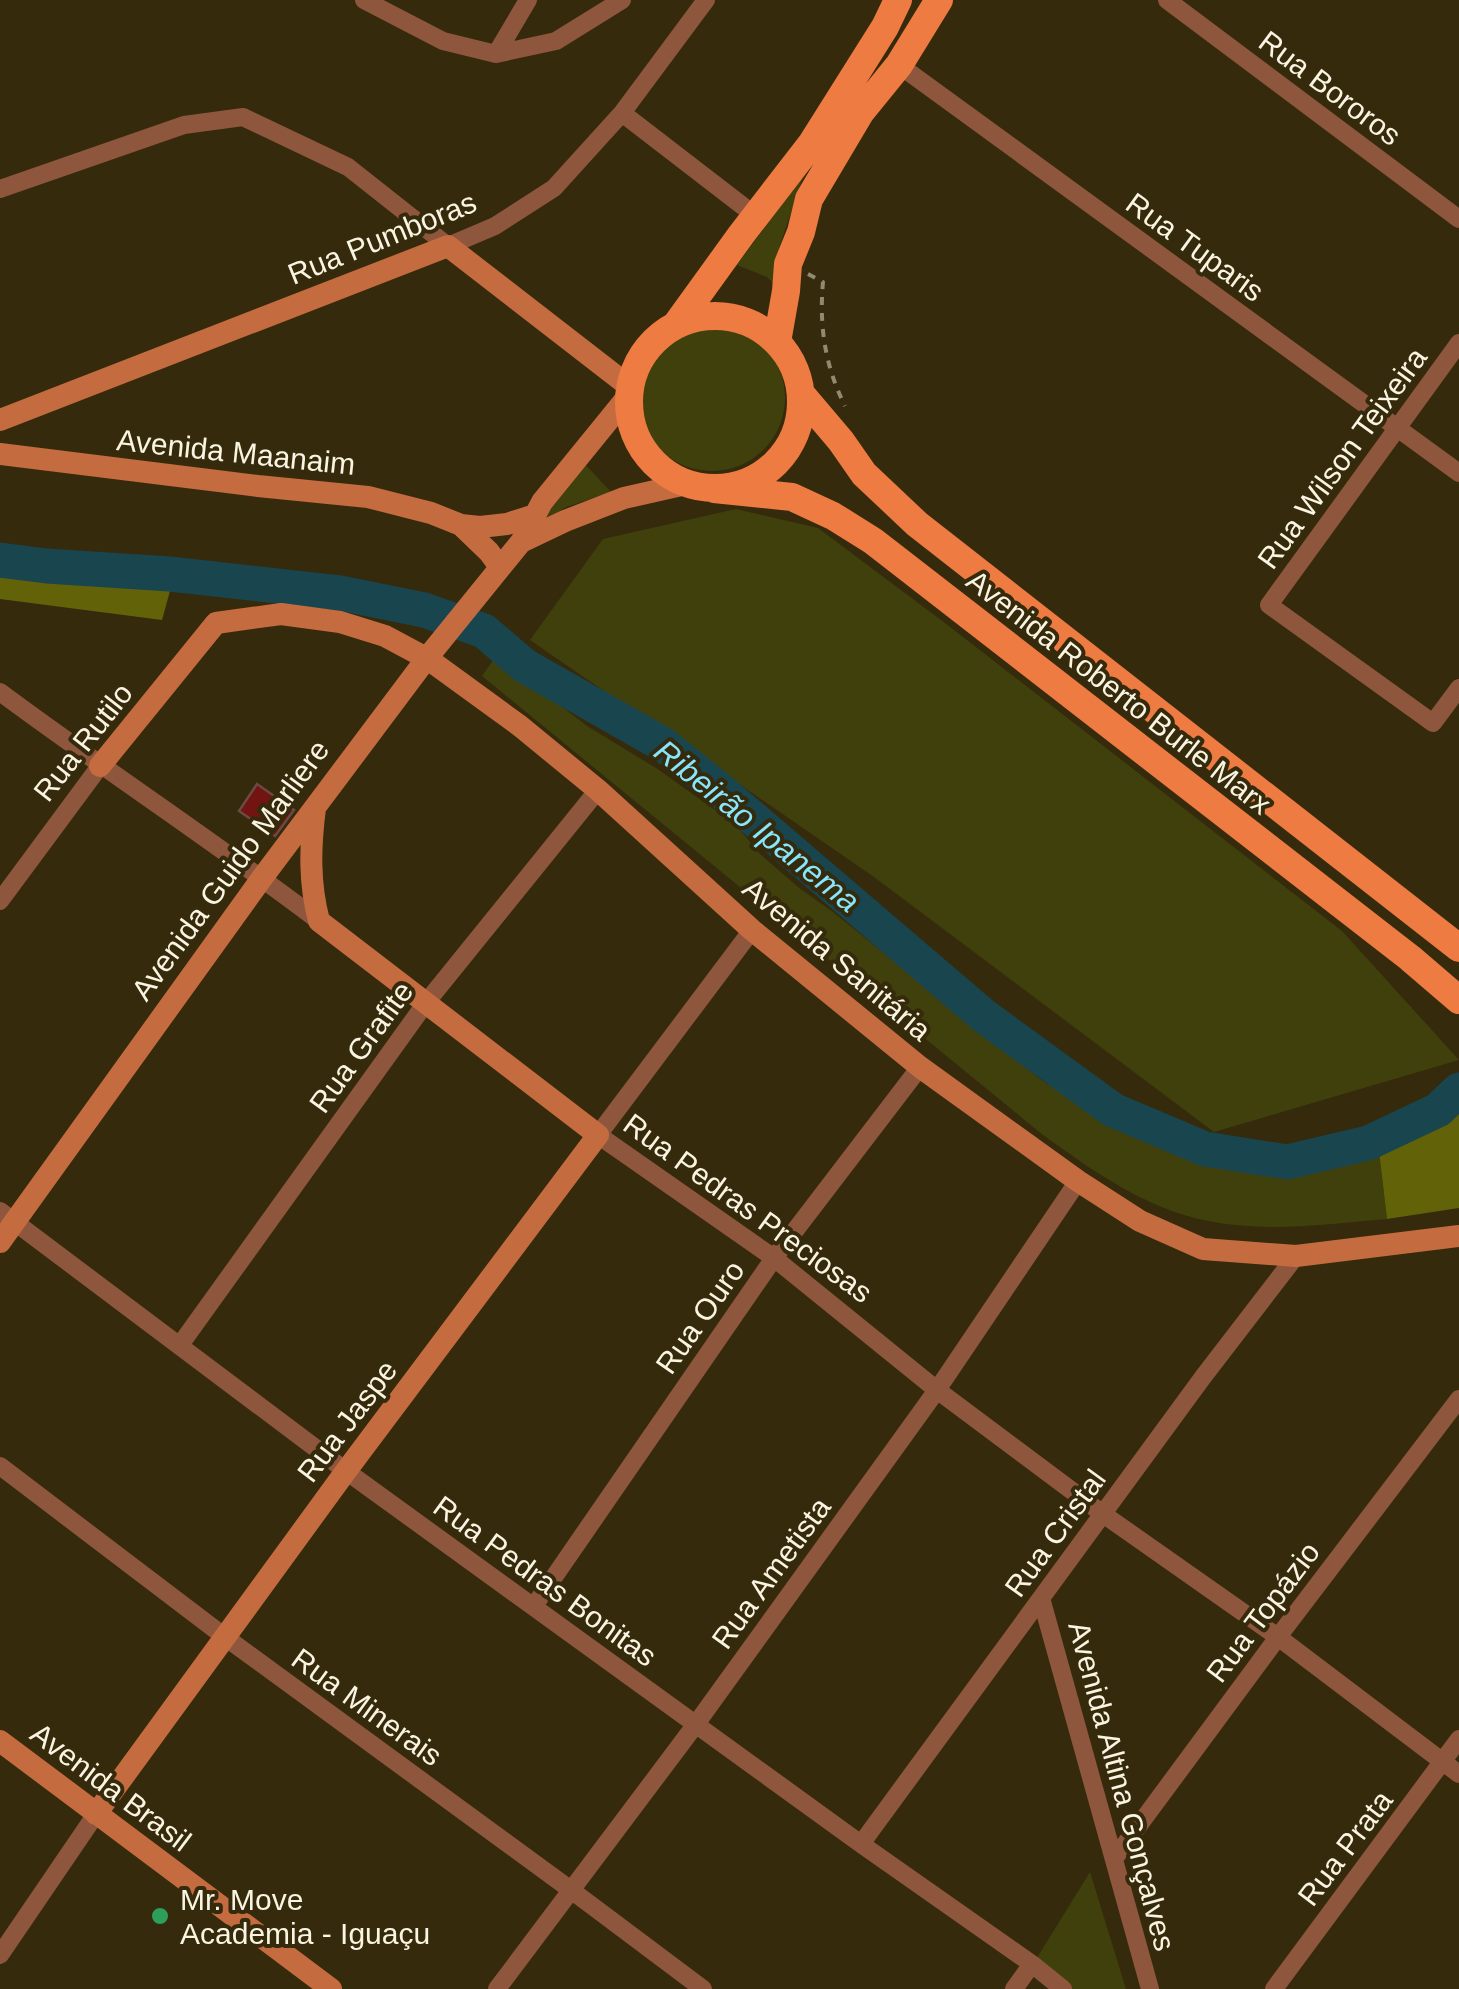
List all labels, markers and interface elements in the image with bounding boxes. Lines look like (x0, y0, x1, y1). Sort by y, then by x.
street label: Rua Bororos (1253, 24, 1407, 152)
street label: Rua Pumboras (283, 185, 481, 291)
street label: Rua Tuparis (1120, 186, 1270, 308)
street label: Rua Wilson Teixeira (1251, 341, 1433, 575)
street label: Avenida Maanaim (115, 423, 357, 481)
street label: Avenida Roberto Burle Marx (961, 563, 1277, 821)
street label: Rua Rutilo (27, 677, 139, 807)
water label: Ribeirão Ipanema (648, 733, 866, 919)
street label: Avenida Guido Marliere (125, 734, 335, 1006)
street label: Avenida Sanitária (737, 871, 938, 1047)
street label: Rua Grafite (303, 975, 419, 1119)
street label: Rua Pedras Preciosas (618, 1107, 878, 1309)
street label: Rua Ouro (649, 1254, 751, 1380)
street label: Rua Jaspe (291, 1354, 403, 1488)
street label: Rua Cristal (998, 1463, 1112, 1603)
street label: Rua Pedras Bonitas (427, 1489, 663, 1673)
street label: Rua Ametista (705, 1491, 837, 1655)
street label: Rua Topázio (1200, 1536, 1326, 1688)
street label: Avenida Altina Gonçalves (1062, 1618, 1182, 1954)
street label: Rua Minerais (286, 1642, 448, 1772)
street label: Avenida Brasil (25, 1716, 197, 1858)
street label: Rua Prata (1291, 1784, 1399, 1912)
place label: Mr. Move Academia - Iguaçu (180, 1883, 430, 1950)
marker: Mr. Move Academia - Iguaçu (149, 1905, 171, 1927)

